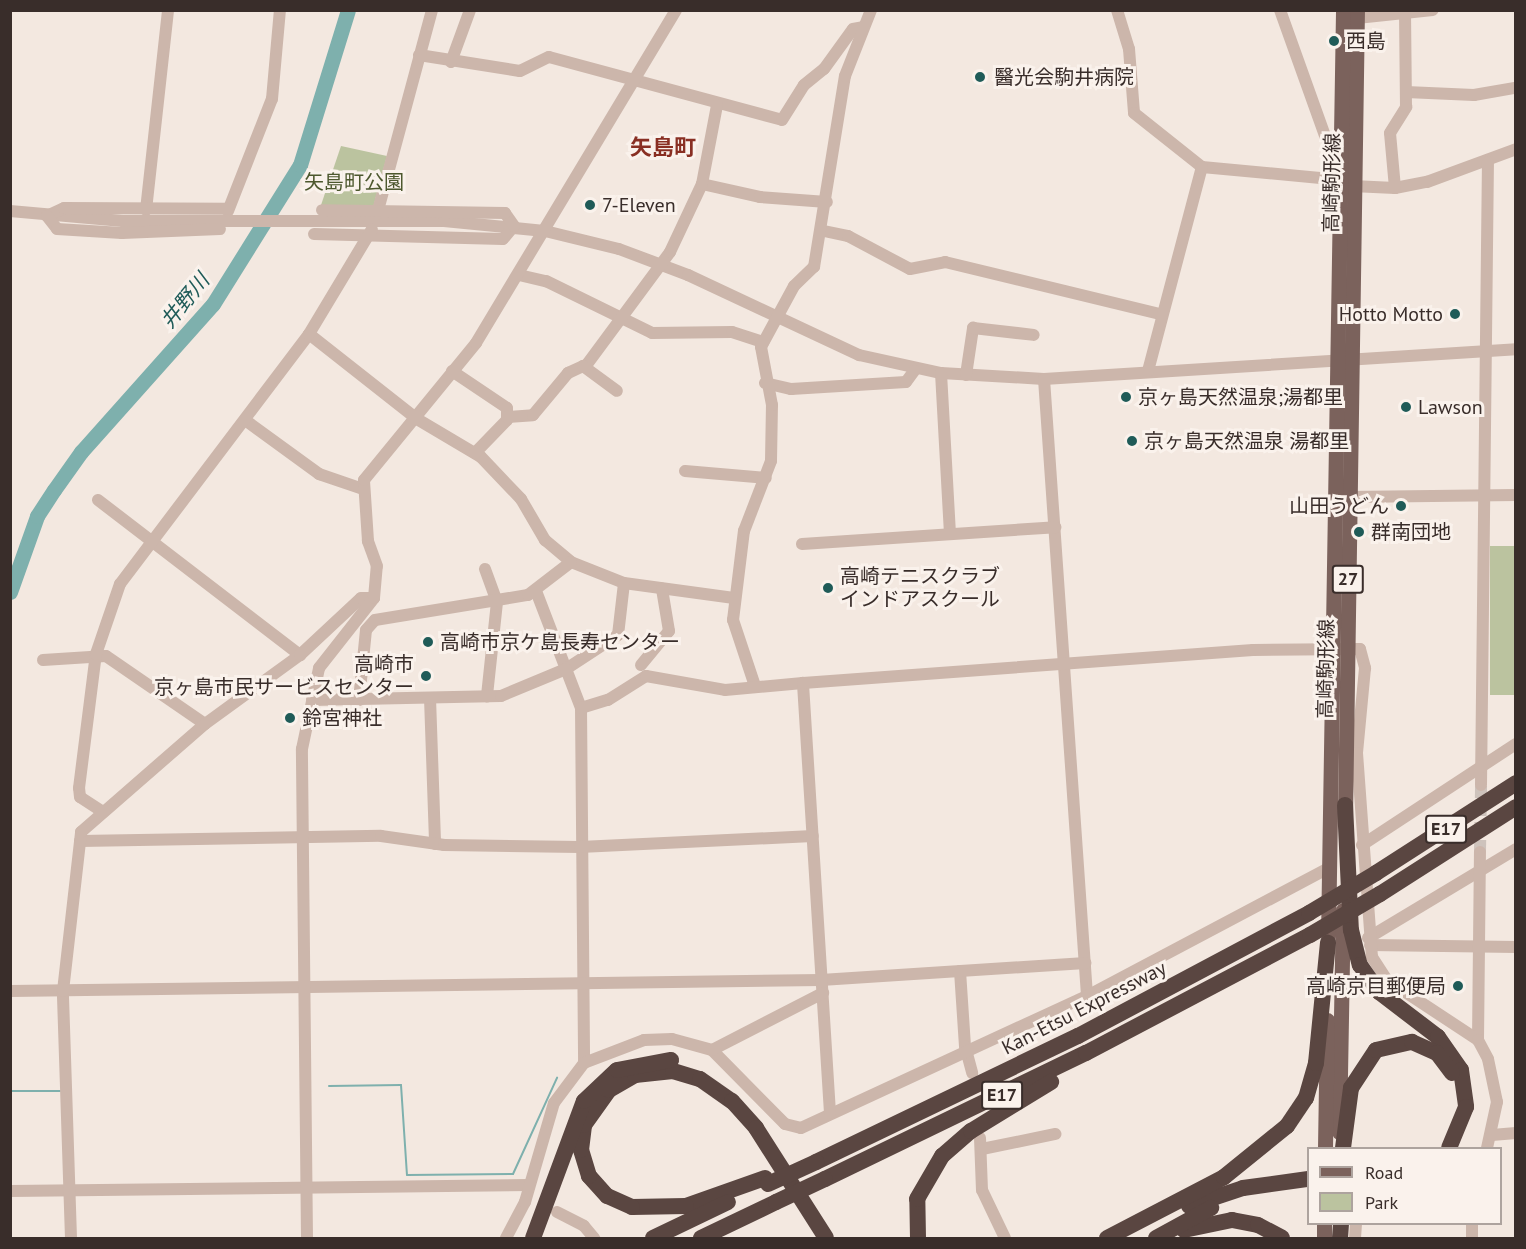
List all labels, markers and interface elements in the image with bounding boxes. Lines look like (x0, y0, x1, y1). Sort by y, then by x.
place label: 西島 (1346, 29, 1386, 53)
marker: 西島 (1327, 34, 1341, 48)
place label: 醫光会駒井病院 (994, 65, 1134, 89)
marker: 醫光会駒井病院 (971, 68, 989, 86)
street label: 高崎駒形線 (1319, 133, 1345, 233)
district label: 矢島町 (630, 135, 696, 161)
park label: 矢島町公園 (304, 170, 404, 194)
place label: 7-Eleven (602, 193, 676, 217)
marker: 7-Eleven (583, 198, 597, 212)
water label: 井野川 (155, 269, 215, 333)
place label: Hotto Motto (1339, 302, 1443, 326)
marker: Hotto Motto (1448, 307, 1462, 321)
place label: 京ヶ島天然温泉;湯都里 (1138, 385, 1343, 409)
marker: 京ヶ島天然温泉;湯都里 (1119, 390, 1133, 404)
place label: Lawson (1418, 395, 1483, 419)
marker: Lawson (1399, 400, 1413, 414)
place label: 京ヶ島天然温泉 湯都里 (1144, 429, 1349, 453)
marker: 京ヶ島天然温泉 湯都里 (1125, 434, 1139, 448)
place label: 山田うどん (1289, 494, 1389, 518)
marker: 山田うどん (1394, 499, 1408, 513)
place label: 群南団地 (1371, 520, 1451, 544)
marker: 群南団地 (1352, 525, 1366, 539)
place label: 高崎テニスクラブ インドアスクール (840, 564, 1000, 611)
road number: 27 (1332, 564, 1364, 594)
marker: 高崎テニスクラブ インドアスクール (821, 581, 835, 595)
street label: 高崎駒形線 (1313, 619, 1339, 719)
place label: 高崎市京ケ島長寿センター (440, 630, 680, 654)
marker: 高崎市京ケ島長寿センター (421, 635, 435, 649)
place label: 高崎市 京ヶ島市民サービスセンター (154, 652, 414, 699)
marker: 高崎市 京ヶ島市民サービスセンター (419, 669, 433, 683)
place label: 鈴宮神社 (302, 706, 382, 730)
marker: 鈴宮神社 (283, 711, 297, 725)
road number: E17 (1425, 814, 1467, 844)
street label: Kan-Etsu Expressway (998, 956, 1170, 1060)
place label: 高崎京目郵便局 (1306, 974, 1446, 998)
marker: 高崎京目郵便局 (1451, 979, 1465, 993)
road number: E17 (981, 1080, 1023, 1110)
legend (1307, 1147, 1502, 1225)
text: Road (1365, 1161, 1403, 1184)
text: Park (1365, 1191, 1398, 1214)

